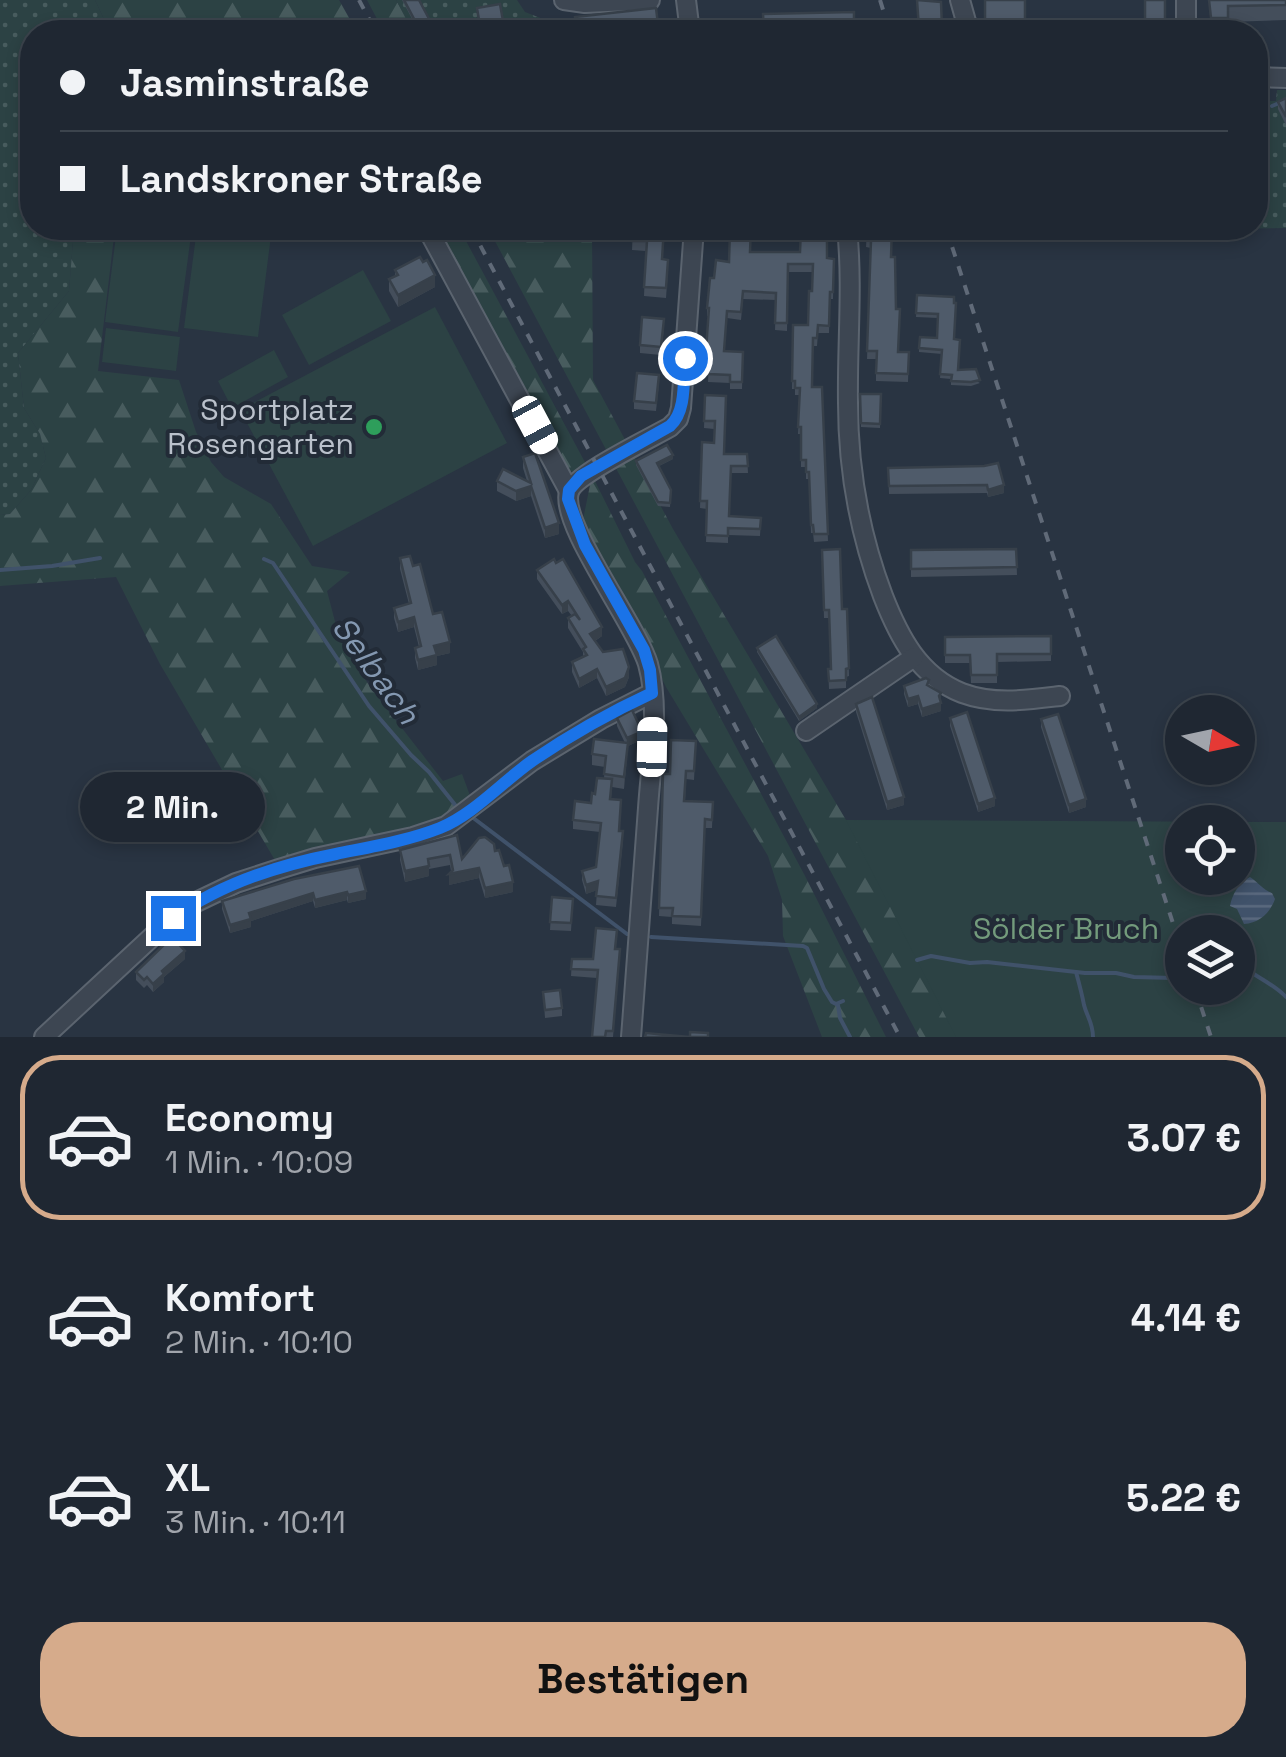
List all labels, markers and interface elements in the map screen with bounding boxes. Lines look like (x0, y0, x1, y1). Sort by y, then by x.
text: Jasminstraße (120, 59, 370, 107)
text: Landskroner Straße (120, 155, 483, 203)
route start (663, 336, 708, 381)
place label: Sportplatz Rosengarten (167, 390, 354, 463)
car (508, 391, 562, 459)
marker: Sportplatz Rosengarten (363, 416, 385, 438)
water label: Selbach (323, 608, 429, 733)
north arrow (1165, 695, 1255, 785)
map controls (1165, 695, 1255, 1005)
car (636, 717, 668, 777)
callout: 2 Min. (80, 773, 266, 843)
text: 2 Min. (126, 787, 219, 827)
button: locate (1165, 805, 1255, 895)
route end (151, 896, 196, 941)
park label: Sölder Bruch (973, 909, 1159, 948)
button: layers (1165, 915, 1255, 1005)
icon: car (45, 1093, 135, 1183)
text: Economy (165, 1094, 334, 1142)
text: 3.07 € (1127, 1114, 1241, 1162)
text: 1 Min. · 10:09 (165, 1142, 353, 1182)
icon: car (45, 1273, 135, 1363)
text: Komfort (165, 1274, 315, 1322)
text: 4.14 € (1131, 1294, 1241, 1342)
text: 2 Min. · 10:10 (165, 1322, 353, 1362)
icon: car (45, 1453, 135, 1543)
text: XL (165, 1454, 210, 1502)
text: 5.22 € (1126, 1474, 1241, 1522)
text: 3 Min. · 10:11 (165, 1502, 346, 1542)
button: Bestätigen (40, 1622, 1246, 1737)

